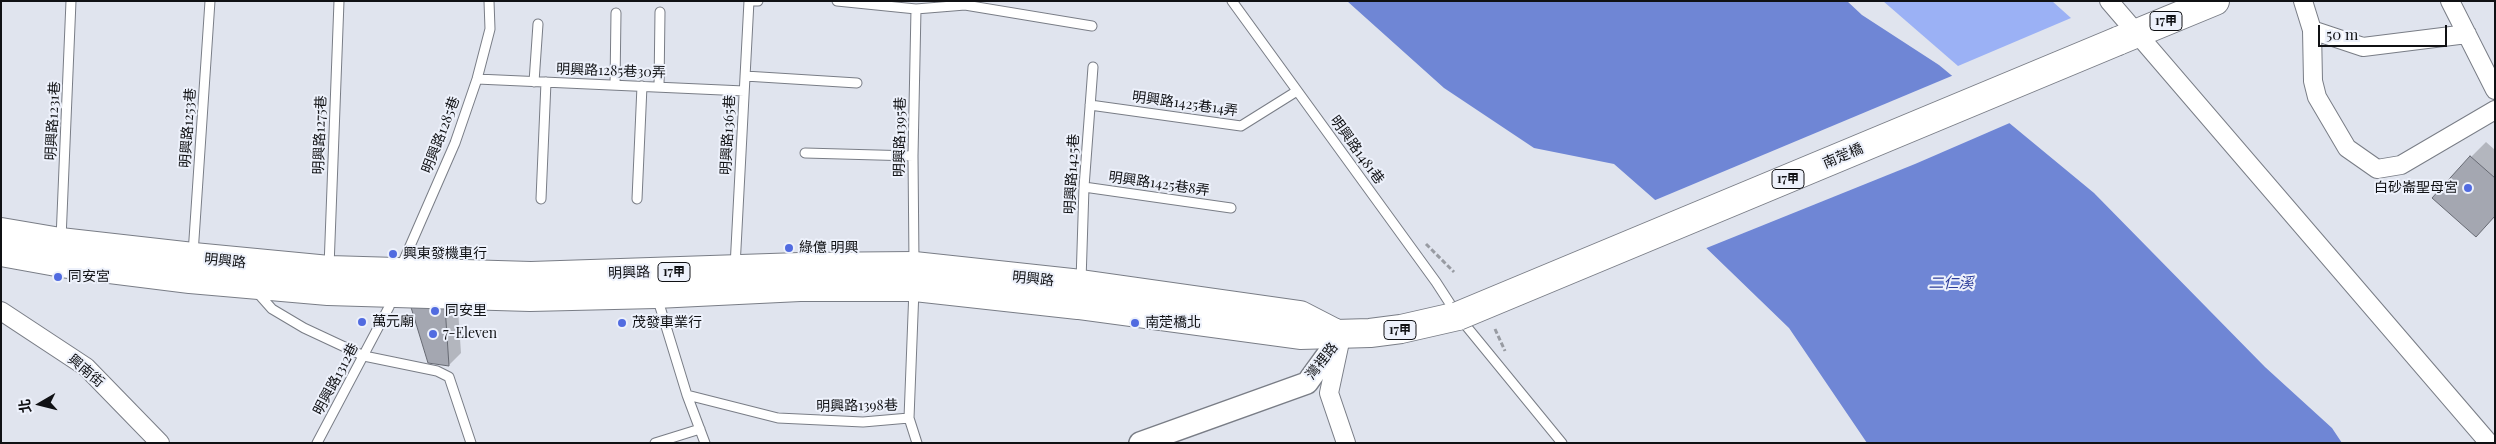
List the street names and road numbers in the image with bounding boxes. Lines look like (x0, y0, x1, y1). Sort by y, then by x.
road number: 17甲 (2150, 12, 2182, 30)
street label: 明興路1285巷30弄 (556, 61, 666, 81)
street label: 明興路1231巷 (43, 81, 63, 161)
street label: 明興路1253巷 (177, 88, 199, 168)
street label: 明興路1425巷14弄 (1131, 88, 1239, 120)
street label: 明興路1285巷 (419, 94, 463, 176)
street label: 明興路1365巷 (718, 94, 738, 176)
street label: 明興路1275巷 (310, 95, 330, 175)
street label: 明興路1395巷 (891, 97, 909, 177)
street label: 明興路1481巷 (1327, 112, 1387, 188)
street label: 明興路1425巷 (1062, 133, 1082, 215)
street label: 南萣橋 (1820, 140, 1866, 172)
street label: 明興路1425巷8弄 (1107, 169, 1211, 199)
road number: 17甲 (1772, 170, 1804, 188)
street label: 明興路 (203, 250, 247, 272)
road number: 17甲 (658, 262, 690, 282)
street label: 明興路 (608, 264, 650, 282)
street label: 明興路 (1011, 268, 1055, 290)
road number: 17甲 (1384, 320, 1416, 340)
street label: 灣裡路 (1302, 339, 1342, 383)
street label: 明興路1312巷 (310, 340, 362, 418)
street label: 興南街 (65, 351, 107, 391)
street label: 明興路1398巷 (816, 397, 898, 415)

